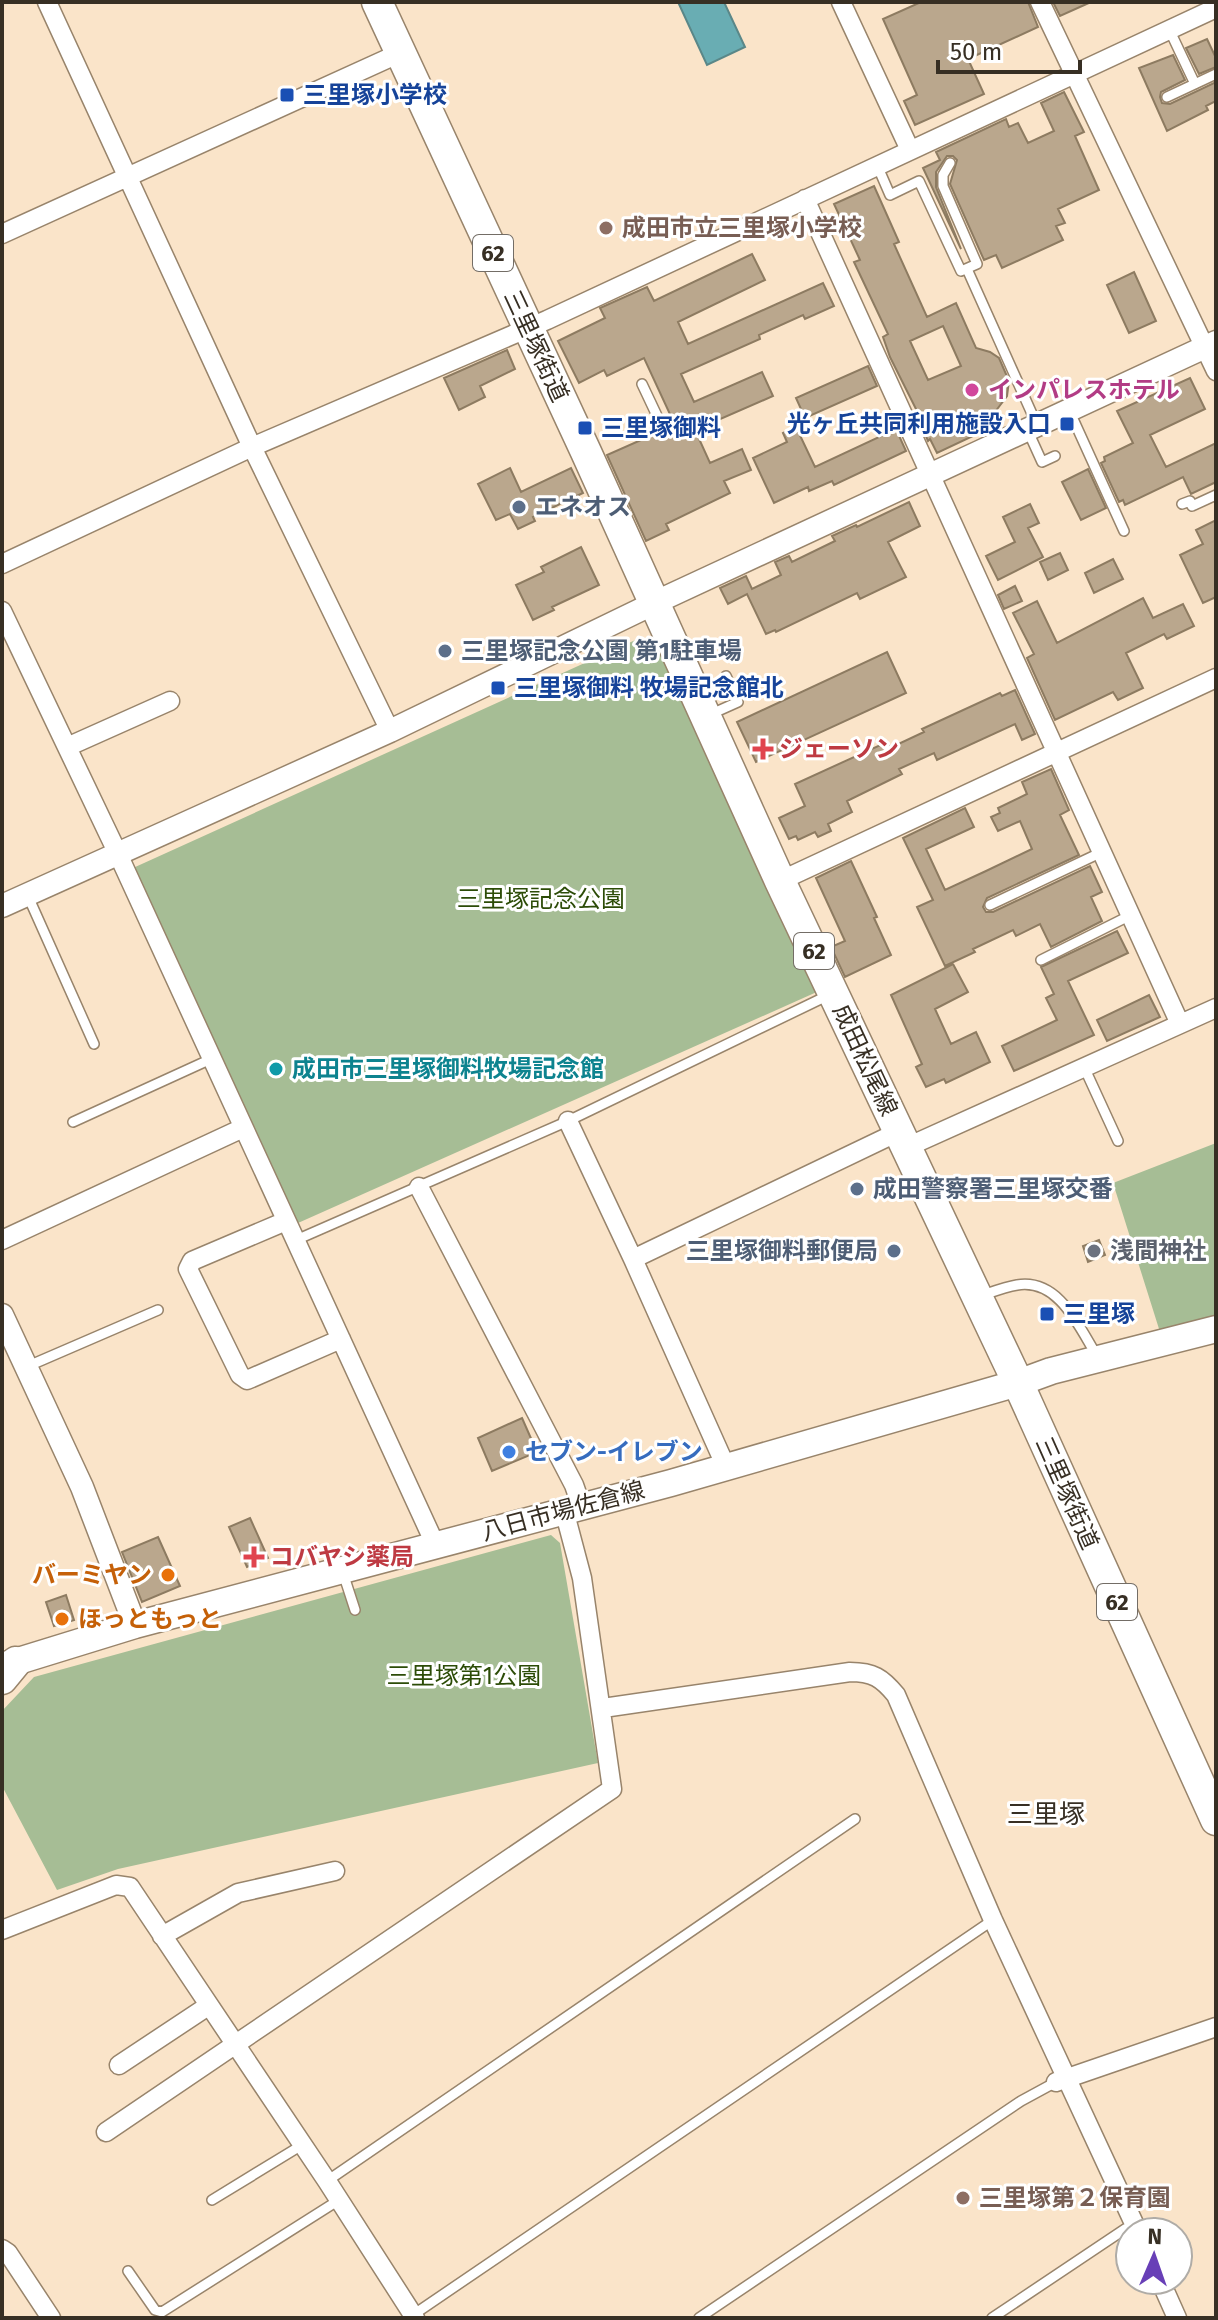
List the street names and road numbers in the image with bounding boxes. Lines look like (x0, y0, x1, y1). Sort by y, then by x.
road number: 62 (473, 235, 513, 271)
street label: 三里塚街道 (498, 286, 574, 406)
road number: 62 (794, 933, 834, 969)
street label: 成田松尾線 (827, 1000, 903, 1120)
street label: 三里塚街道 (1030, 1432, 1104, 1554)
street label: 八日市場佐倉線 (478, 1476, 648, 1546)
road number: 62 (1097, 1584, 1137, 1620)

